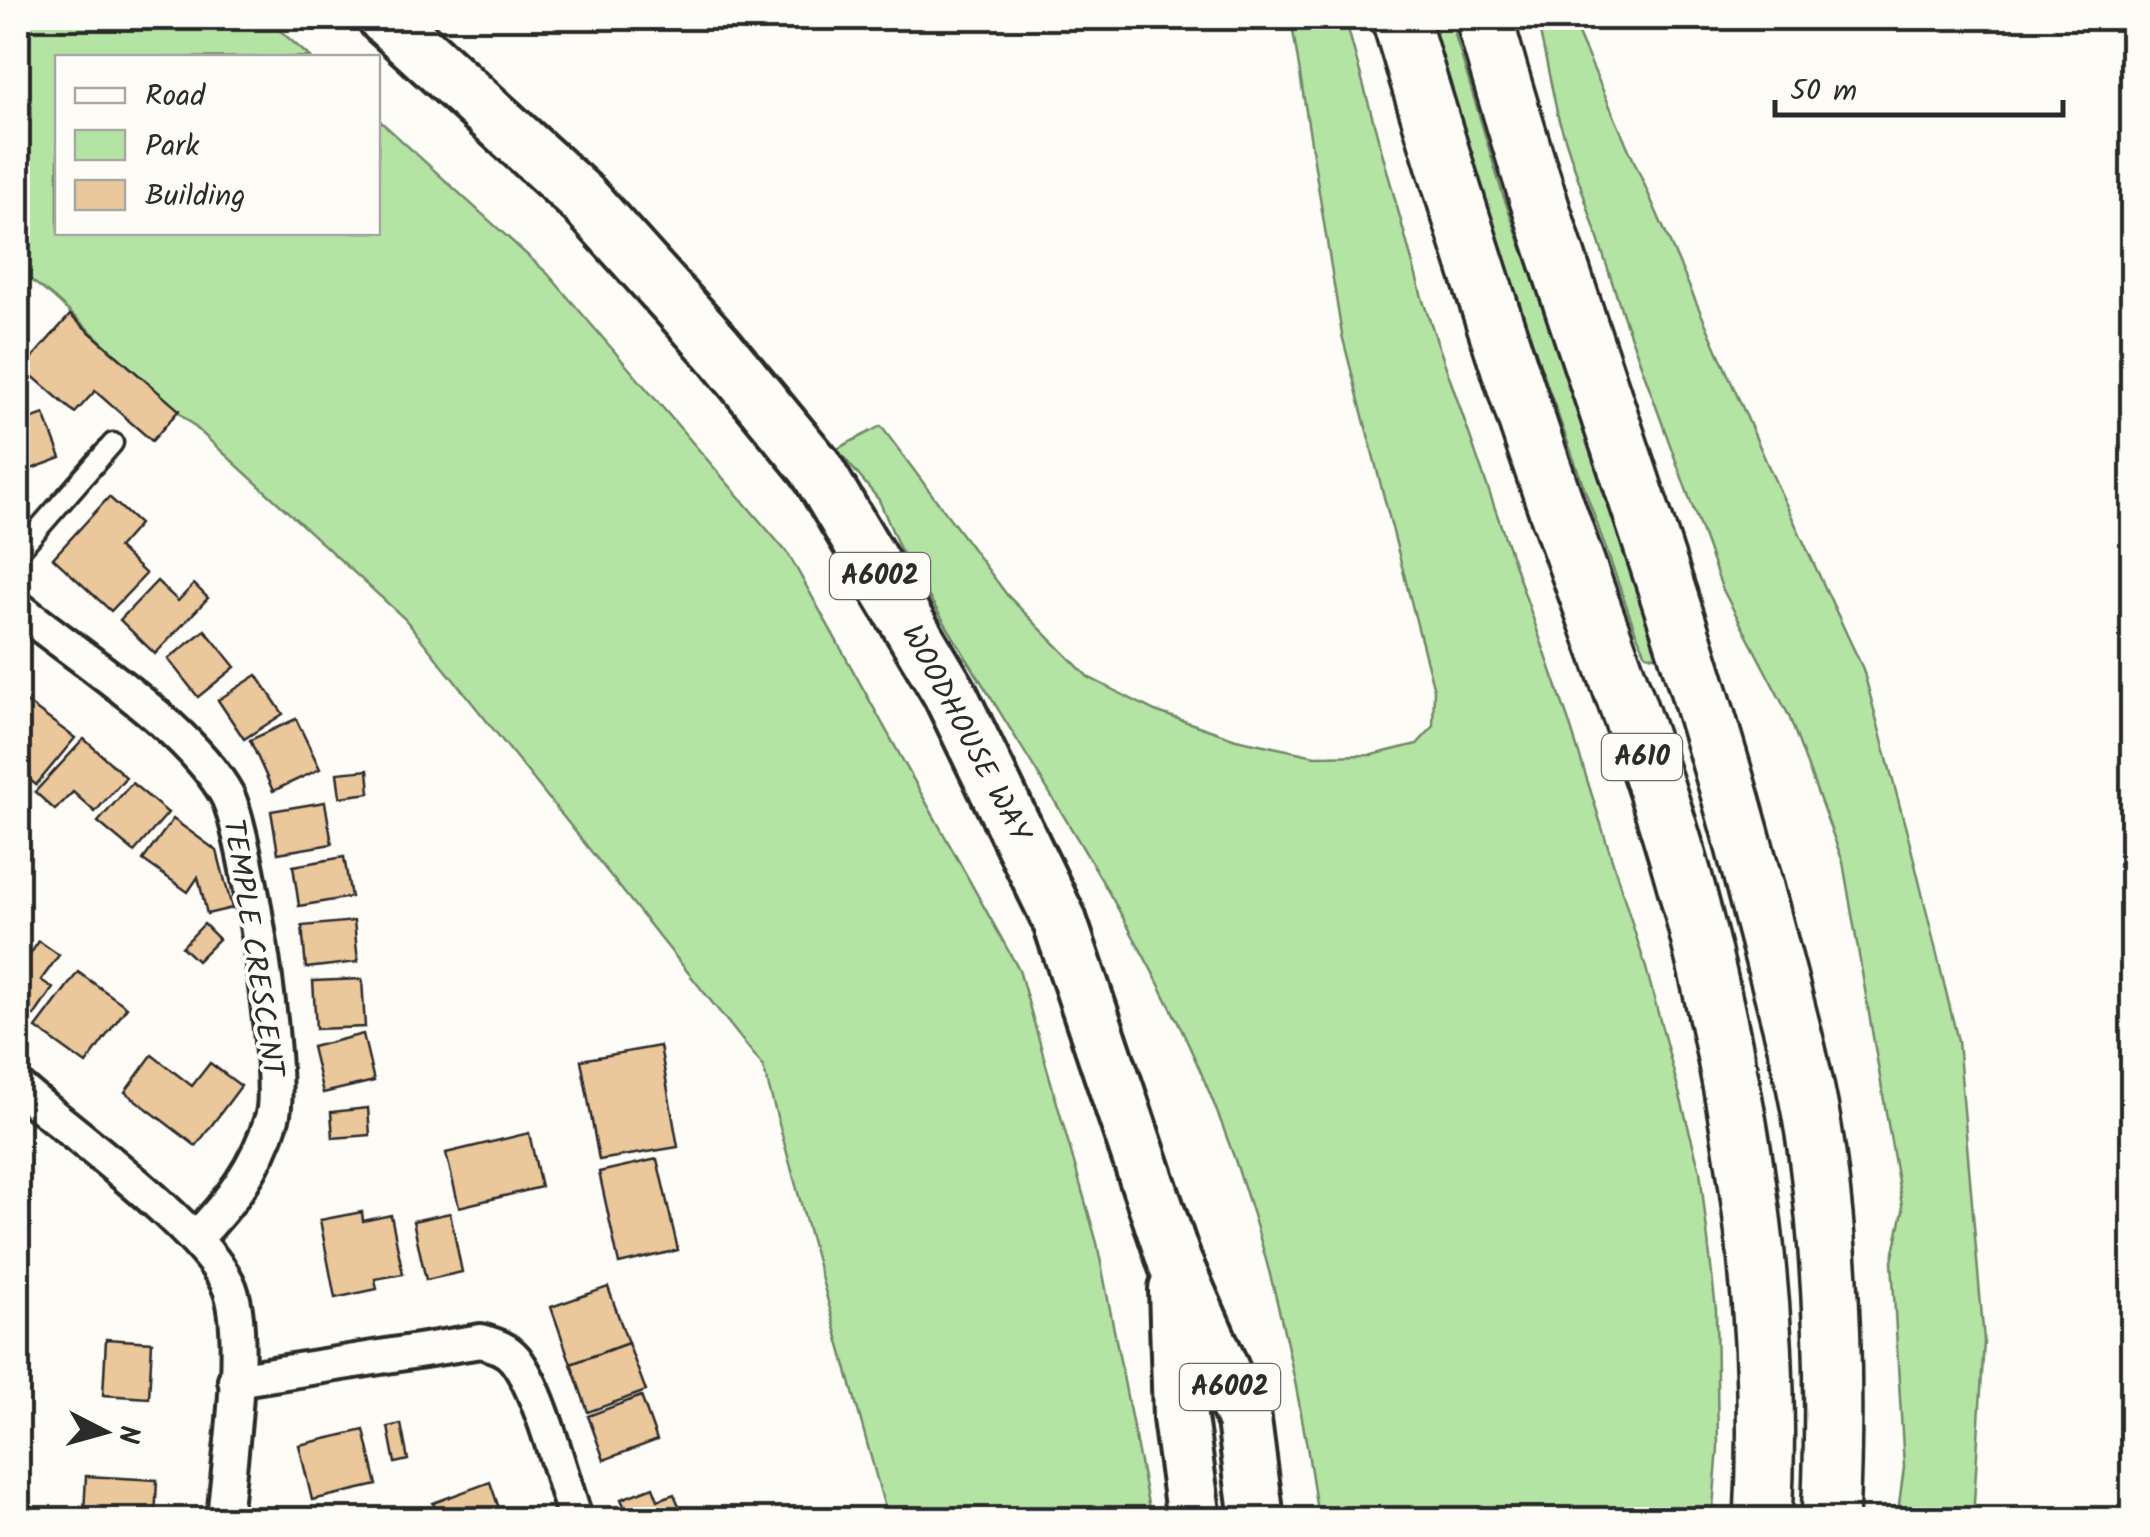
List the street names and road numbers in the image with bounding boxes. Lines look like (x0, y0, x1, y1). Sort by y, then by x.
road number: A6002 (830, 553, 930, 599)
street label: WOODHOUSE WAY (887, 617, 1043, 853)
road number: A610 (1602, 734, 1682, 780)
street label: TEMPLE CRESCENT (208, 816, 297, 1083)
road number: A6002 (1180, 1364, 1280, 1410)

